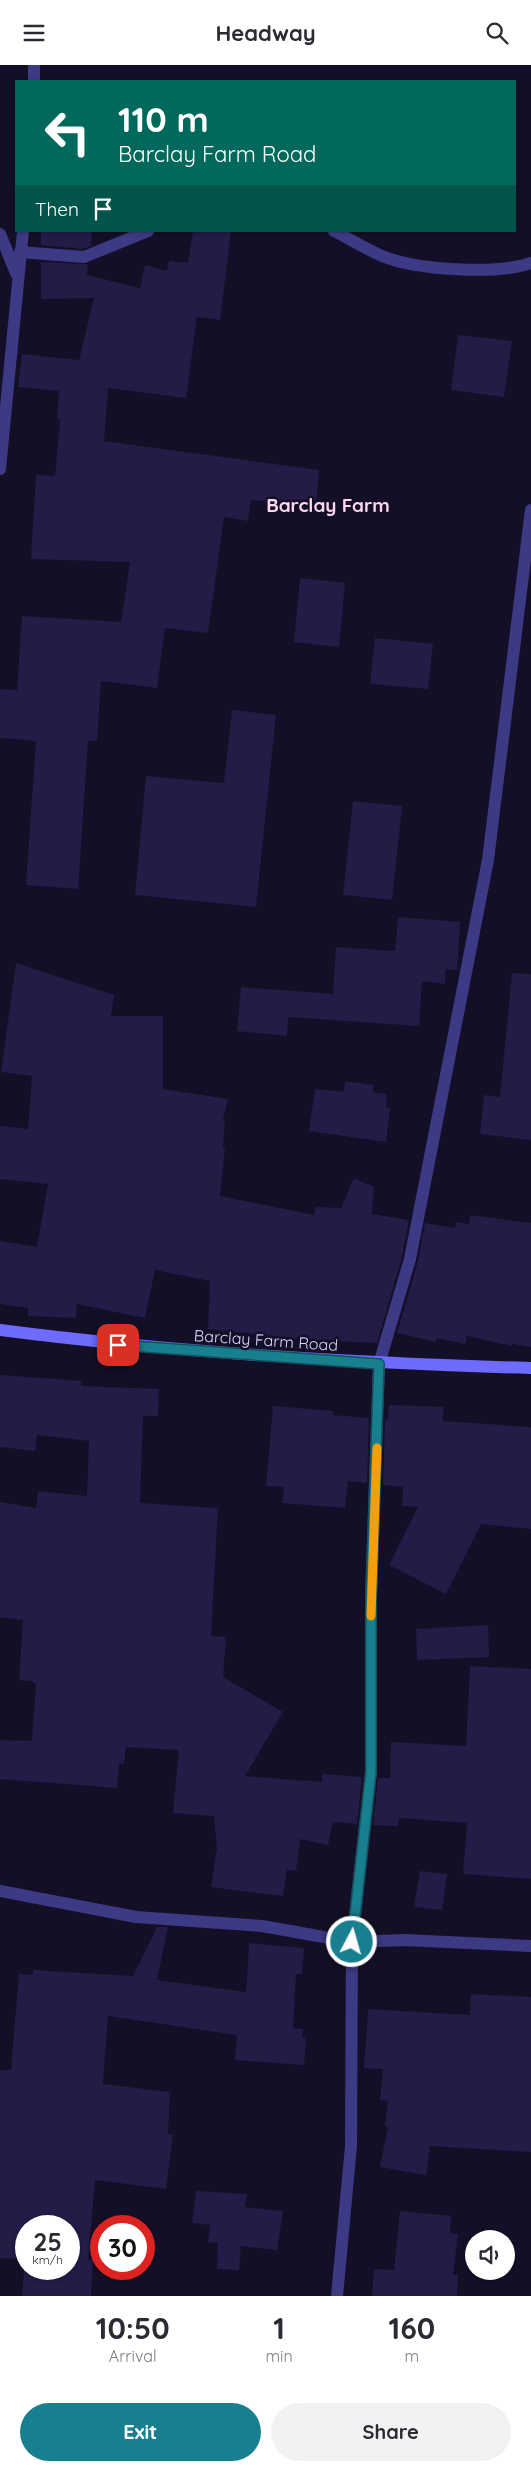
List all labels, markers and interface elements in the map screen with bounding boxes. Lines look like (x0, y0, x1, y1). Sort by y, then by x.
icon: menu (20, 19, 48, 47)
text: Headway (215, 19, 316, 47)
icon: search (483, 19, 511, 47)
text: 110 m (118, 97, 209, 141)
icon: left (35, 100, 100, 165)
text: Barclay Farm Road (118, 140, 316, 168)
icon: arrive (89, 195, 117, 223)
text: Then (35, 197, 79, 221)
district label: Barclay Farm (266, 493, 390, 517)
pin (97, 1324, 139, 1366)
street label: Barclay Farm Road (193, 1325, 339, 1355)
icon: arrive (104, 1331, 132, 1359)
position arrow (325, 1915, 377, 1967)
speed limit sign: 30 (90, 2215, 155, 2280)
text: 25 (33, 2226, 62, 2257)
map controls (465, 2230, 515, 2280)
button: sound (465, 2230, 515, 2280)
text: km/h (32, 2252, 63, 2267)
text: 10:50 (96, 2309, 170, 2347)
text: 1 (273, 2309, 285, 2347)
text: 160 (389, 2309, 435, 2347)
text: Arrival (109, 2346, 157, 2366)
text: min (266, 2346, 293, 2366)
text: m (405, 2346, 419, 2366)
button: Exit (20, 2403, 261, 2461)
button: Share (271, 2403, 511, 2461)

